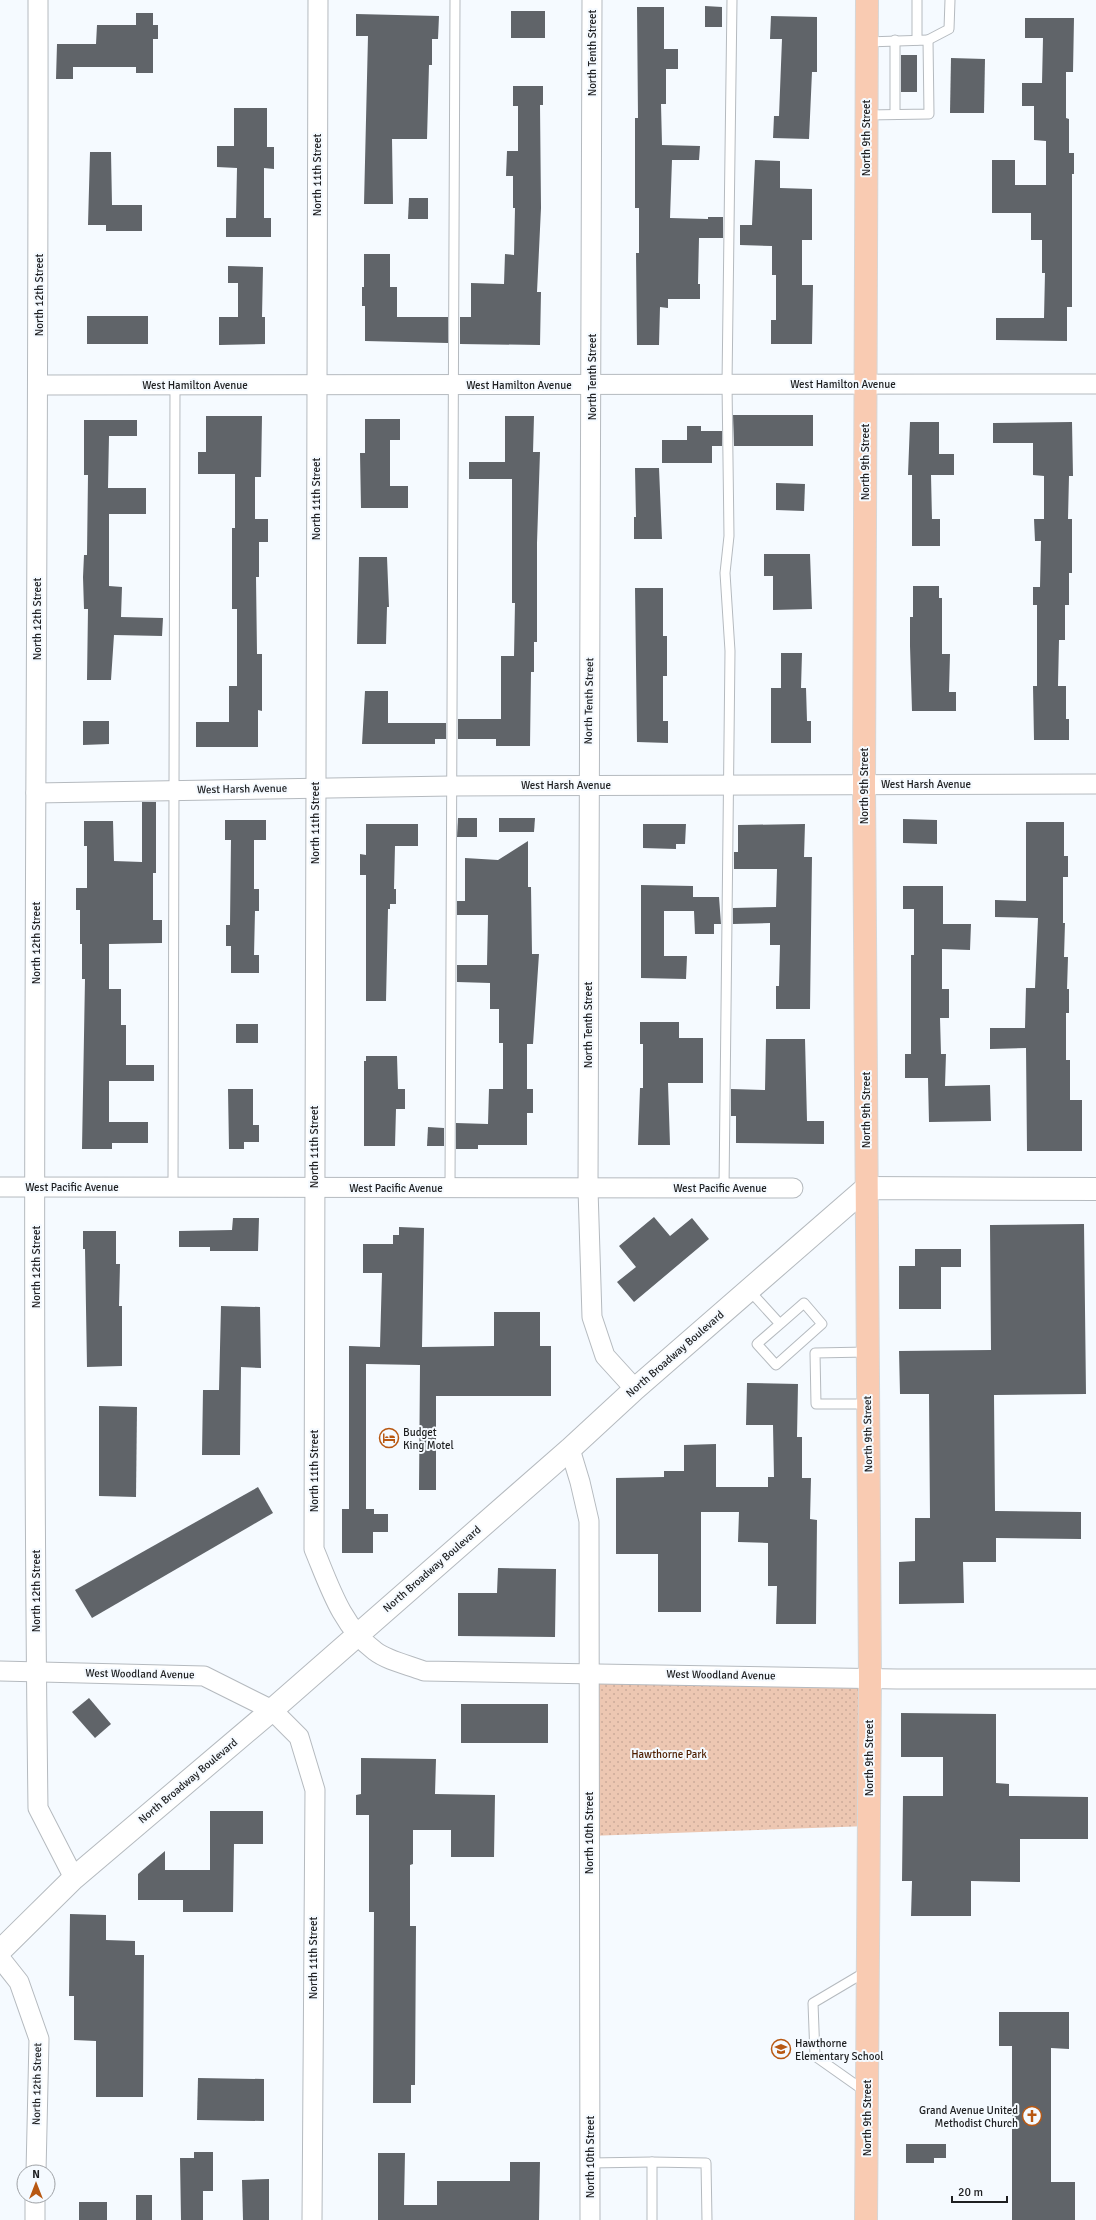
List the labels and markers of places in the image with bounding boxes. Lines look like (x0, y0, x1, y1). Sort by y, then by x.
place label: Budget King Motel (403, 1426, 454, 1452)
hotel icon: Budget King Motel (378, 1427, 400, 1449)
place label: Hawthorne Elementary School (795, 2037, 883, 2063)
school or university icon: Hawthorne Elementary School (770, 2038, 792, 2060)
place label: Grand Avenue United Methodist Church (919, 2104, 1018, 2130)
church icon: Grand Avenue United Methodist Church (1021, 2105, 1043, 2127)

